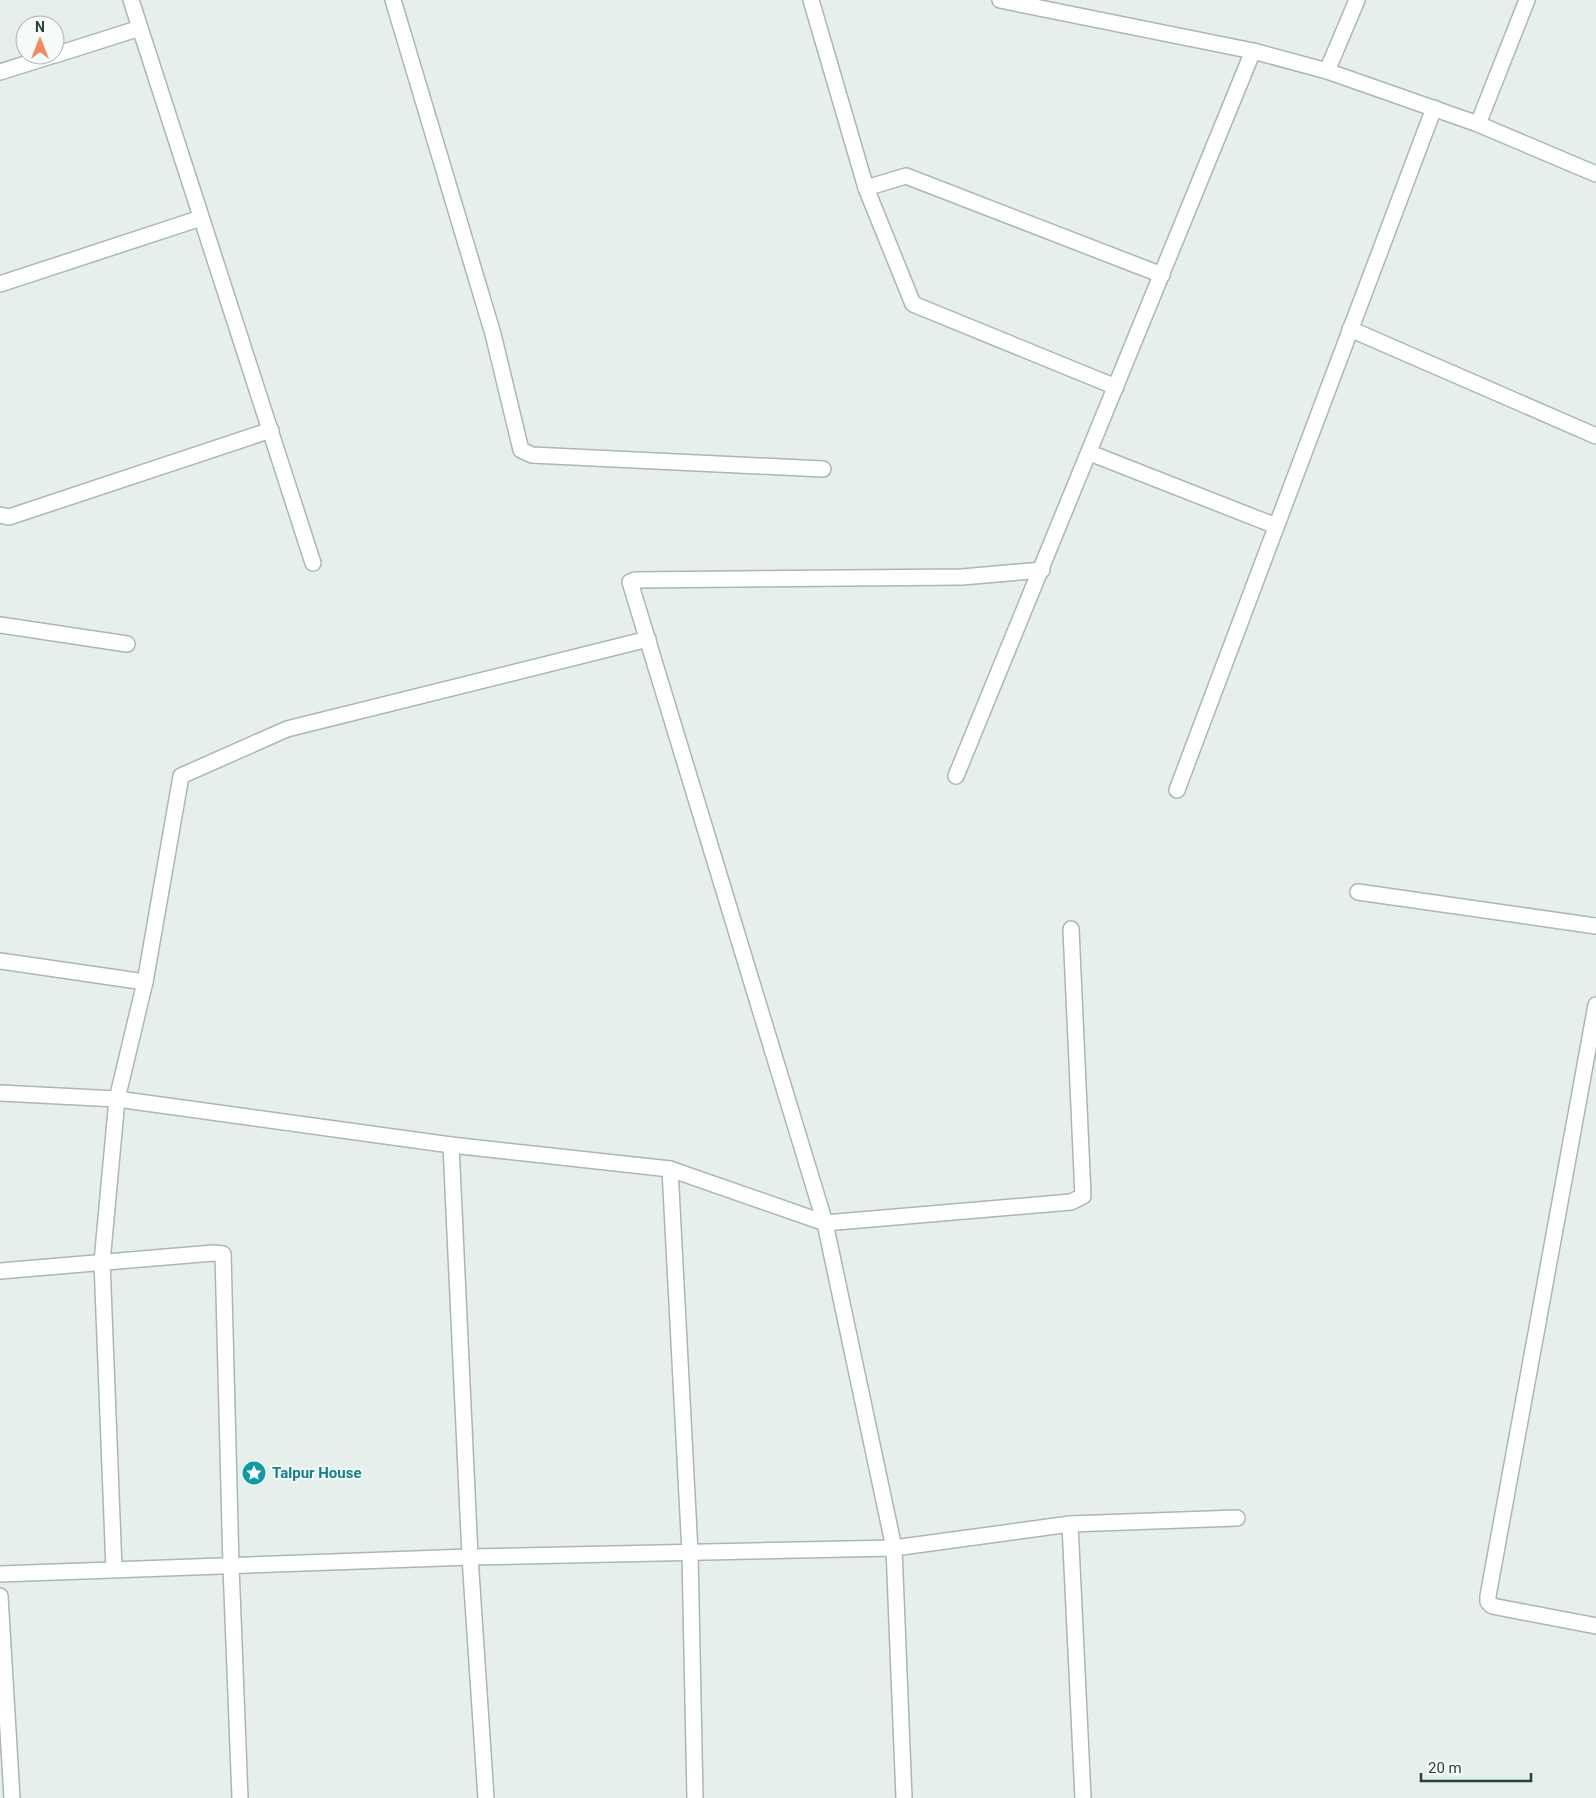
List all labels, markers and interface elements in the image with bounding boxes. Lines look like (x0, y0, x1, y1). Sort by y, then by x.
north arrow (15, 15, 65, 65)
text: N (35, 19, 45, 35)
place icon: Talpur House (241, 1460, 267, 1486)
place label: Talpur House (272, 1464, 362, 1482)
scale bar (1421, 1750, 1531, 1782)
text: 20 m (1428, 1759, 1462, 1777)

